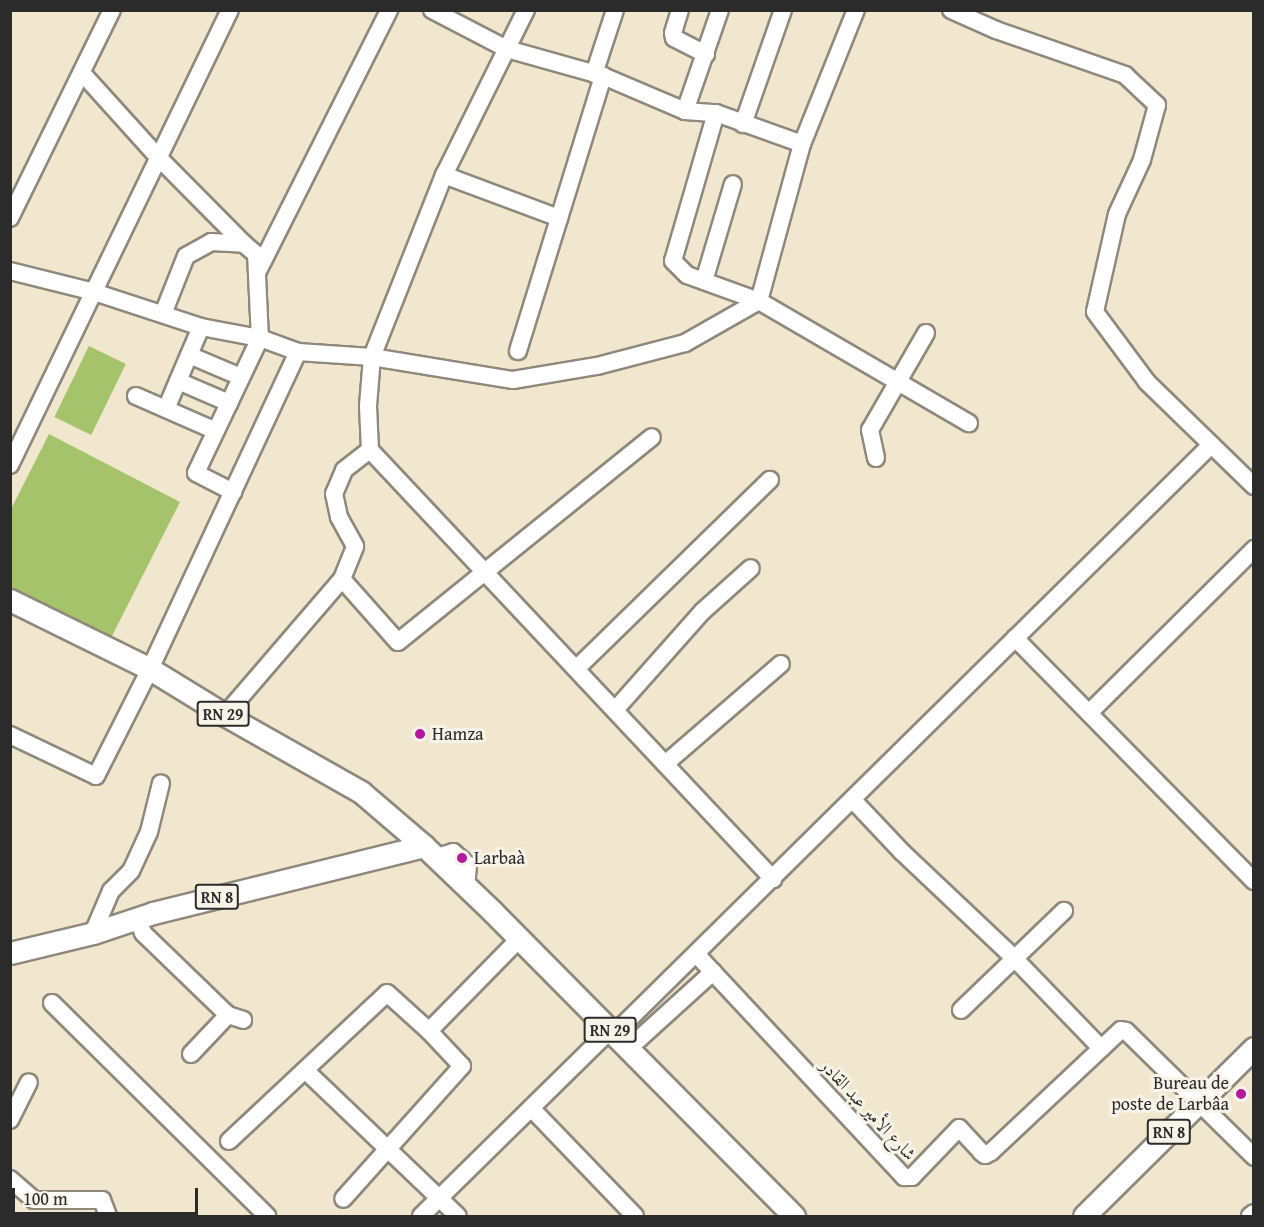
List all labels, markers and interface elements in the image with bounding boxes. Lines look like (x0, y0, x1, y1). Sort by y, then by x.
road number: RN 29 (196, 701, 250, 727)
place label: Hamza (432, 723, 484, 745)
marker: Hamza (413, 727, 427, 741)
place label: Larbaà (474, 847, 525, 869)
marker: Larbaà (455, 851, 469, 865)
road number: RN 8 (194, 884, 240, 910)
road number: RN 29 (583, 1017, 637, 1043)
street label: شارع الأمير عبد القادر (816, 1055, 920, 1165)
place label: Bureau de poste de Larbâa (1111, 1073, 1229, 1116)
marker: Bureau de poste de Larbâa (1234, 1087, 1248, 1101)
road number: RN 8 (1146, 1119, 1192, 1145)
scale bar (15, 1176, 201, 1214)
text: 100 m (23, 1185, 68, 1212)

